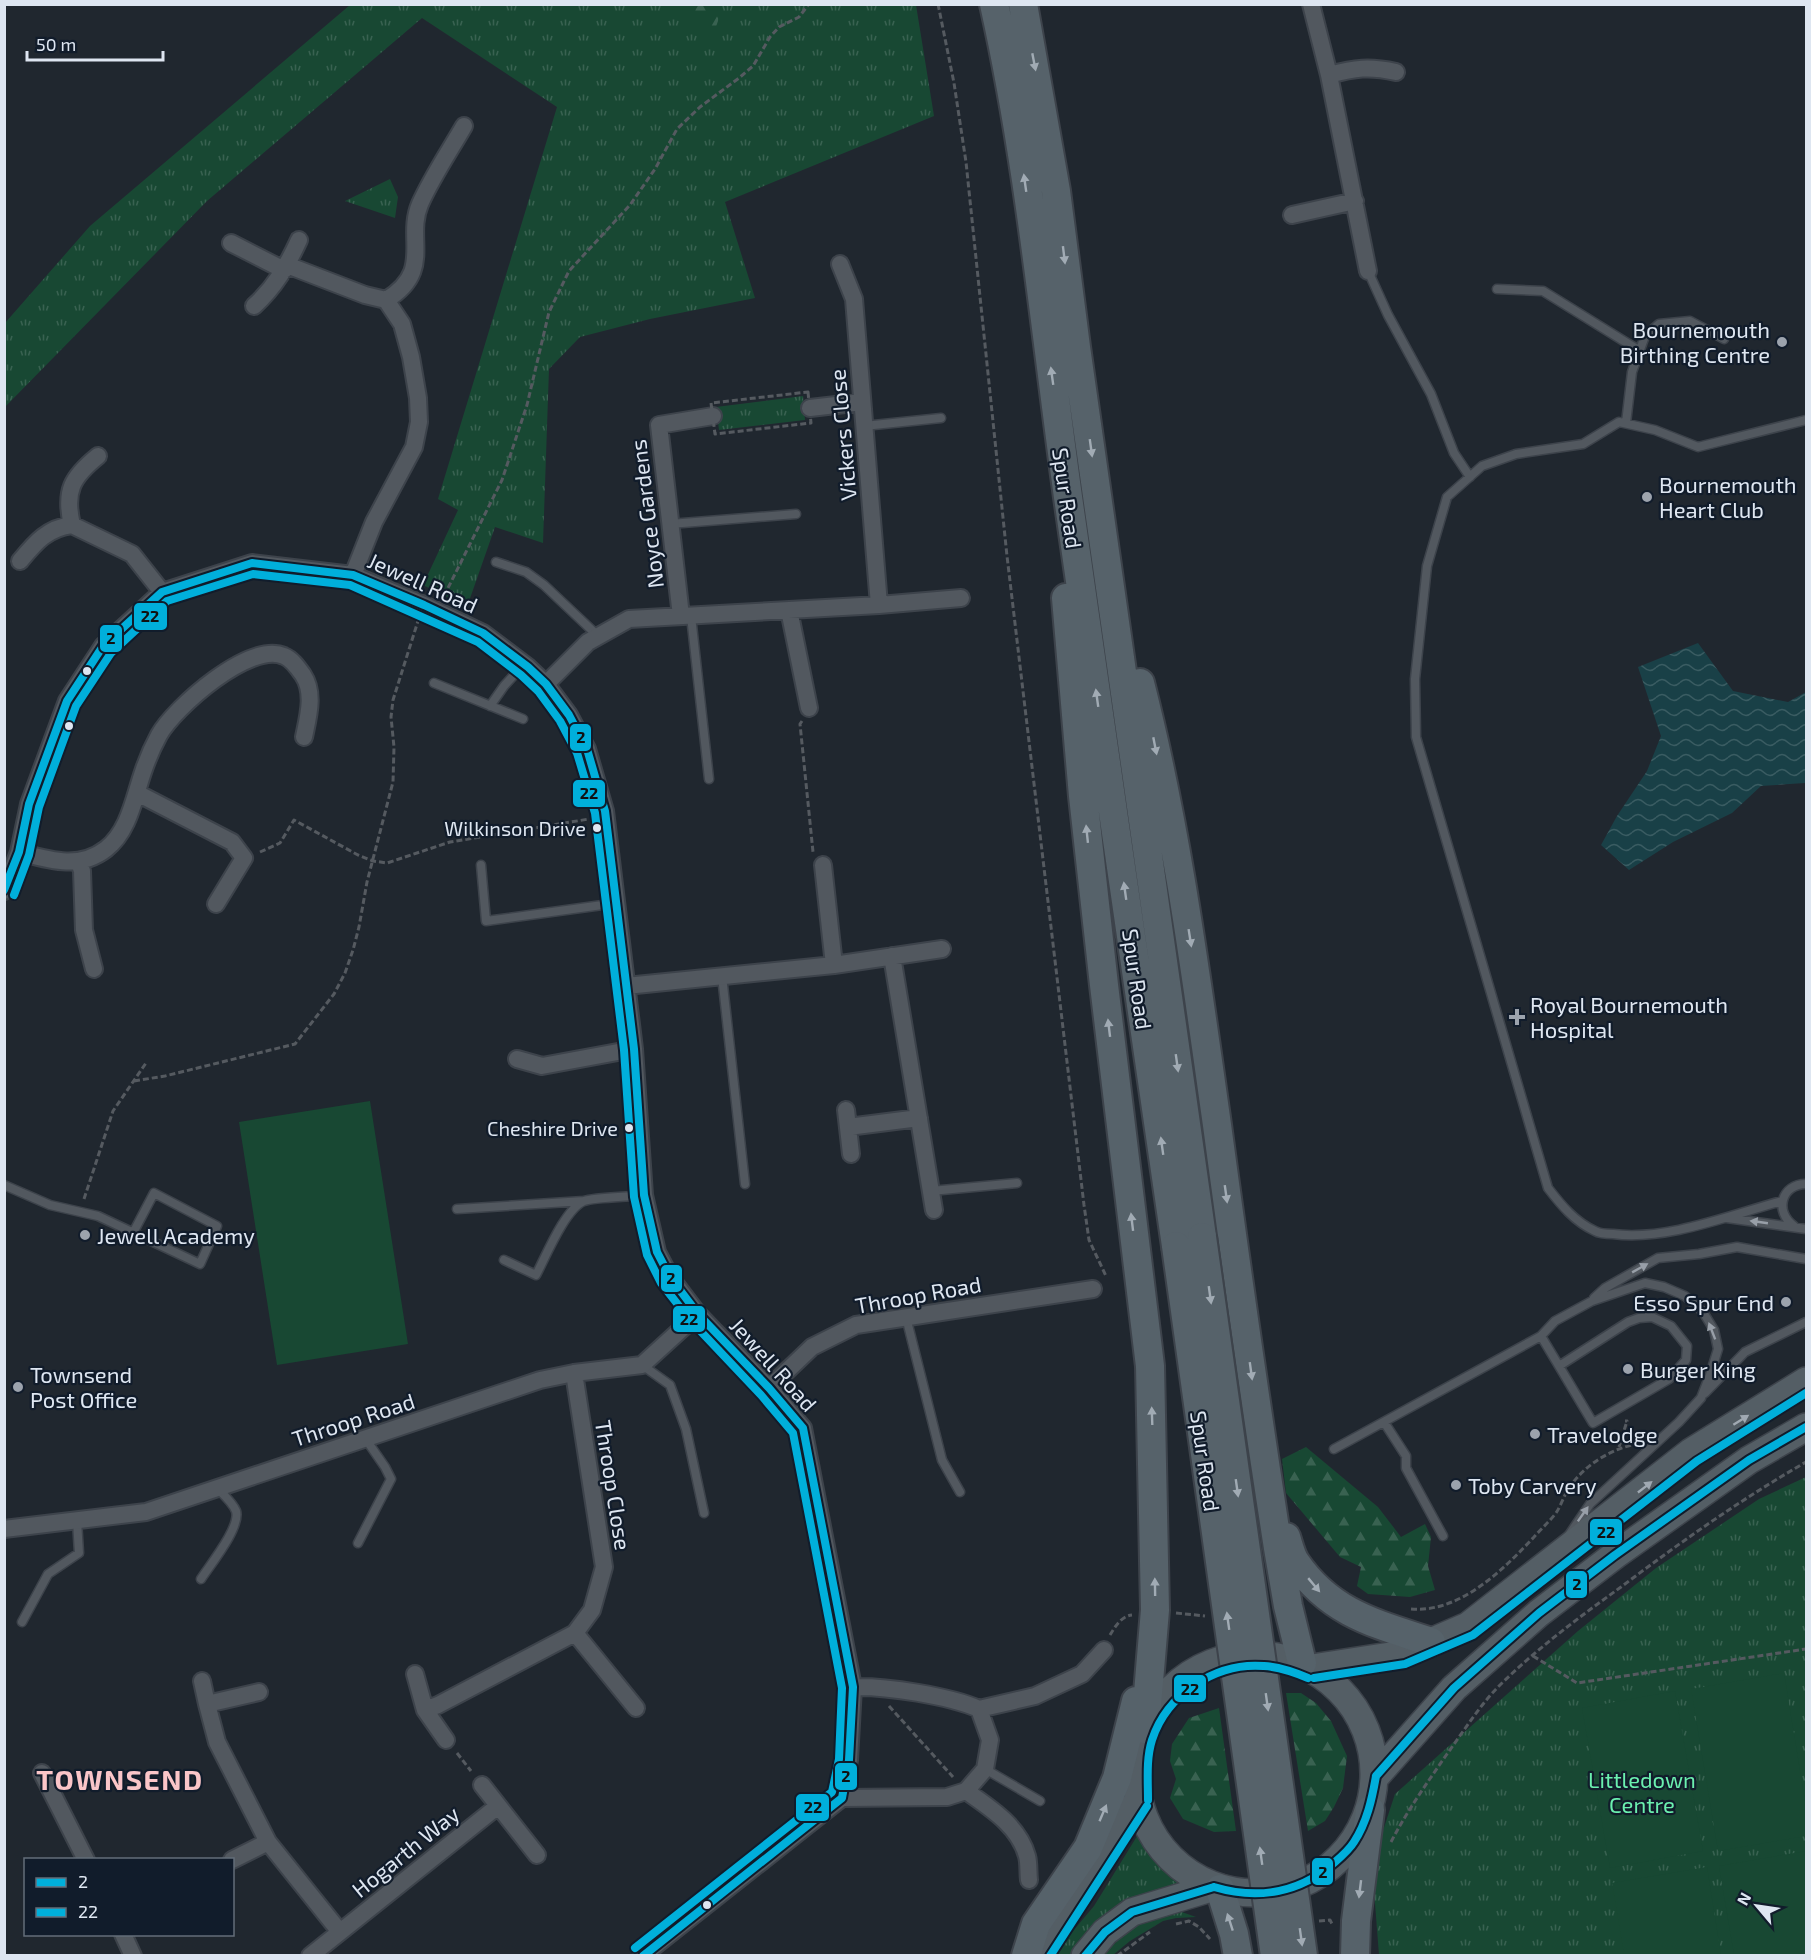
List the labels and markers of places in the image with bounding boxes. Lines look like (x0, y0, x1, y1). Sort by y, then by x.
place label: Bournemouth Birthing Centre (1620, 316, 1770, 367)
marker: Bournemouth Birthing Centre (1775, 335, 1789, 349)
place label: Bournemouth Heart Club (1659, 471, 1797, 522)
marker: Bournemouth Heart Club (1640, 490, 1654, 504)
unlabelled marker (81, 665, 93, 677)
unlabelled marker (63, 720, 75, 732)
place label: Wilkinson Drive (444, 816, 586, 840)
marker: Wilkinson Drive (591, 822, 603, 834)
place label: Royal Bournemouth Hospital (1530, 991, 1728, 1042)
marker: Royal Bournemouth Hospital (1508, 1008, 1526, 1026)
place label: Cheshire Drive (487, 1116, 618, 1140)
marker: Cheshire Drive (623, 1122, 635, 1134)
place label: Jewell Academy (97, 1222, 255, 1248)
marker: Jewell Academy (78, 1228, 92, 1242)
place label: Esso Spur End (1633, 1289, 1774, 1315)
marker: Esso Spur End (1779, 1295, 1793, 1309)
place label: Burger King (1640, 1356, 1756, 1382)
place label: Townsend Post Office (30, 1361, 137, 1412)
marker: Burger King (1621, 1362, 1635, 1376)
marker: Townsend Post Office (11, 1380, 25, 1394)
place label: Travelodge (1547, 1421, 1658, 1447)
marker: Travelodge (1528, 1427, 1542, 1441)
place label: Toby Carvery (1468, 1472, 1597, 1498)
marker: Toby Carvery (1449, 1478, 1463, 1492)
unlabelled marker (701, 1899, 713, 1911)

